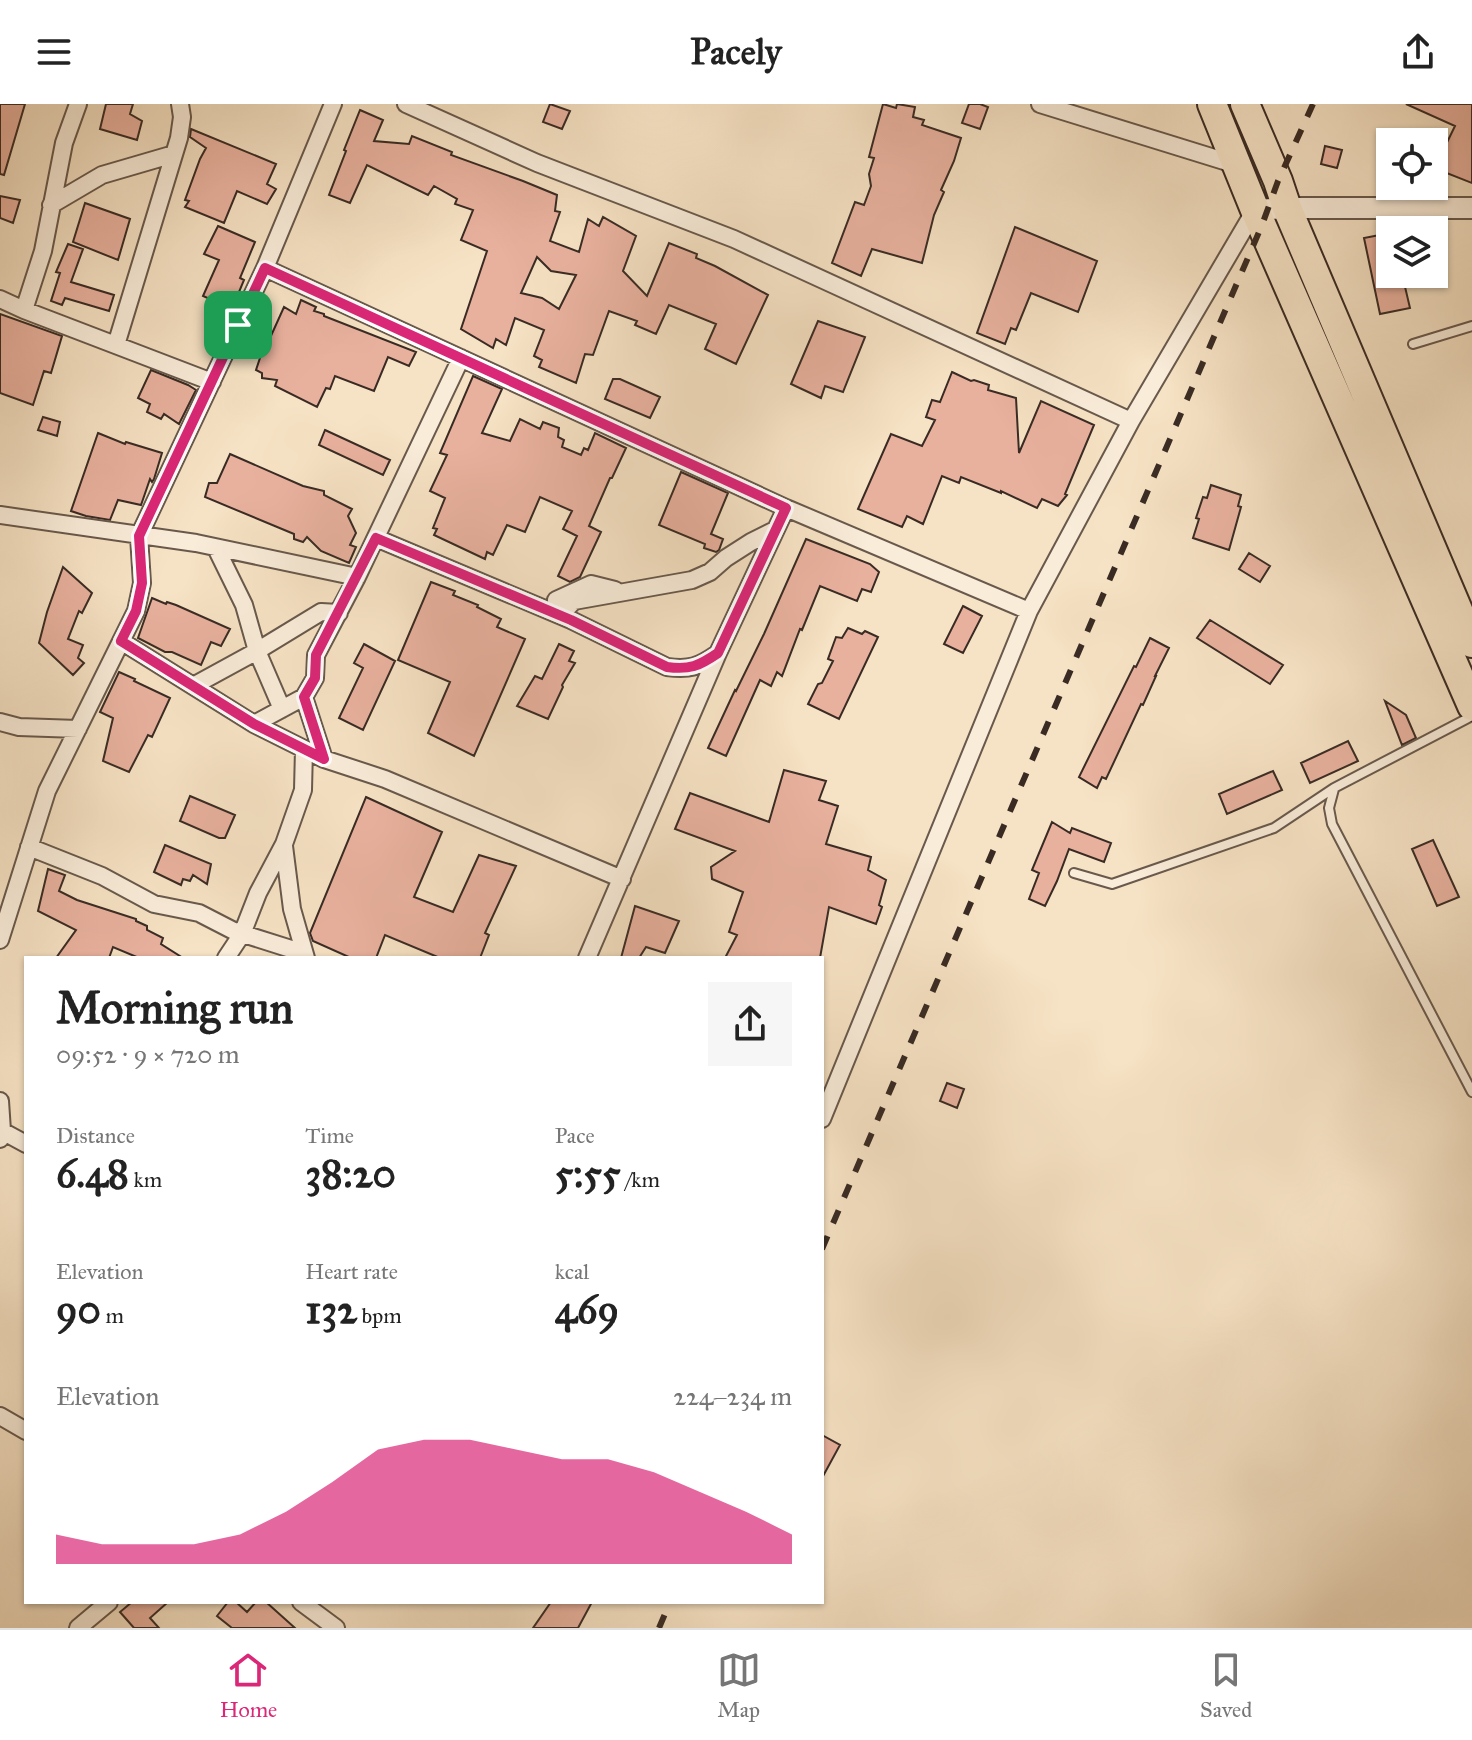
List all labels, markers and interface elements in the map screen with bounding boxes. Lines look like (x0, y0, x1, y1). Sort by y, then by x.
icon: menu (32, 30, 76, 74)
text: Pacely (690, 30, 782, 74)
icon: share (1396, 30, 1440, 74)
map controls (1376, 128, 1448, 288)
button: locate (1376, 128, 1448, 200)
button: layers (1376, 216, 1448, 288)
pin (204, 291, 272, 359)
icon: arrive (216, 303, 260, 347)
text: Morning run (56, 981, 293, 1035)
button: share (708, 982, 792, 1066)
text: 09:52 · 9 × 720 m (56, 1038, 240, 1070)
text: Distance (56, 1122, 135, 1149)
text: Time (305, 1122, 354, 1149)
text: Pace (555, 1122, 595, 1149)
text: 6.48 (56, 1149, 129, 1198)
text: 38:20 (305, 1149, 396, 1198)
text: 5:55 (555, 1149, 621, 1198)
text: km (129, 1166, 162, 1193)
text: /km (621, 1166, 660, 1193)
text: Elevation (56, 1258, 143, 1285)
text: Heart rate (305, 1258, 398, 1285)
text: kcal (555, 1258, 589, 1285)
text: 90 (56, 1285, 101, 1334)
text: 132 (305, 1285, 357, 1334)
text: 469 (555, 1285, 619, 1334)
text: m (101, 1302, 124, 1329)
text: bpm (357, 1302, 402, 1329)
text: Elevation (56, 1380, 159, 1412)
text: 224–234 m (673, 1380, 792, 1412)
tab: Home (220, 1648, 277, 1723)
tab: Map (717, 1648, 761, 1723)
tab: Saved (1200, 1648, 1252, 1723)

